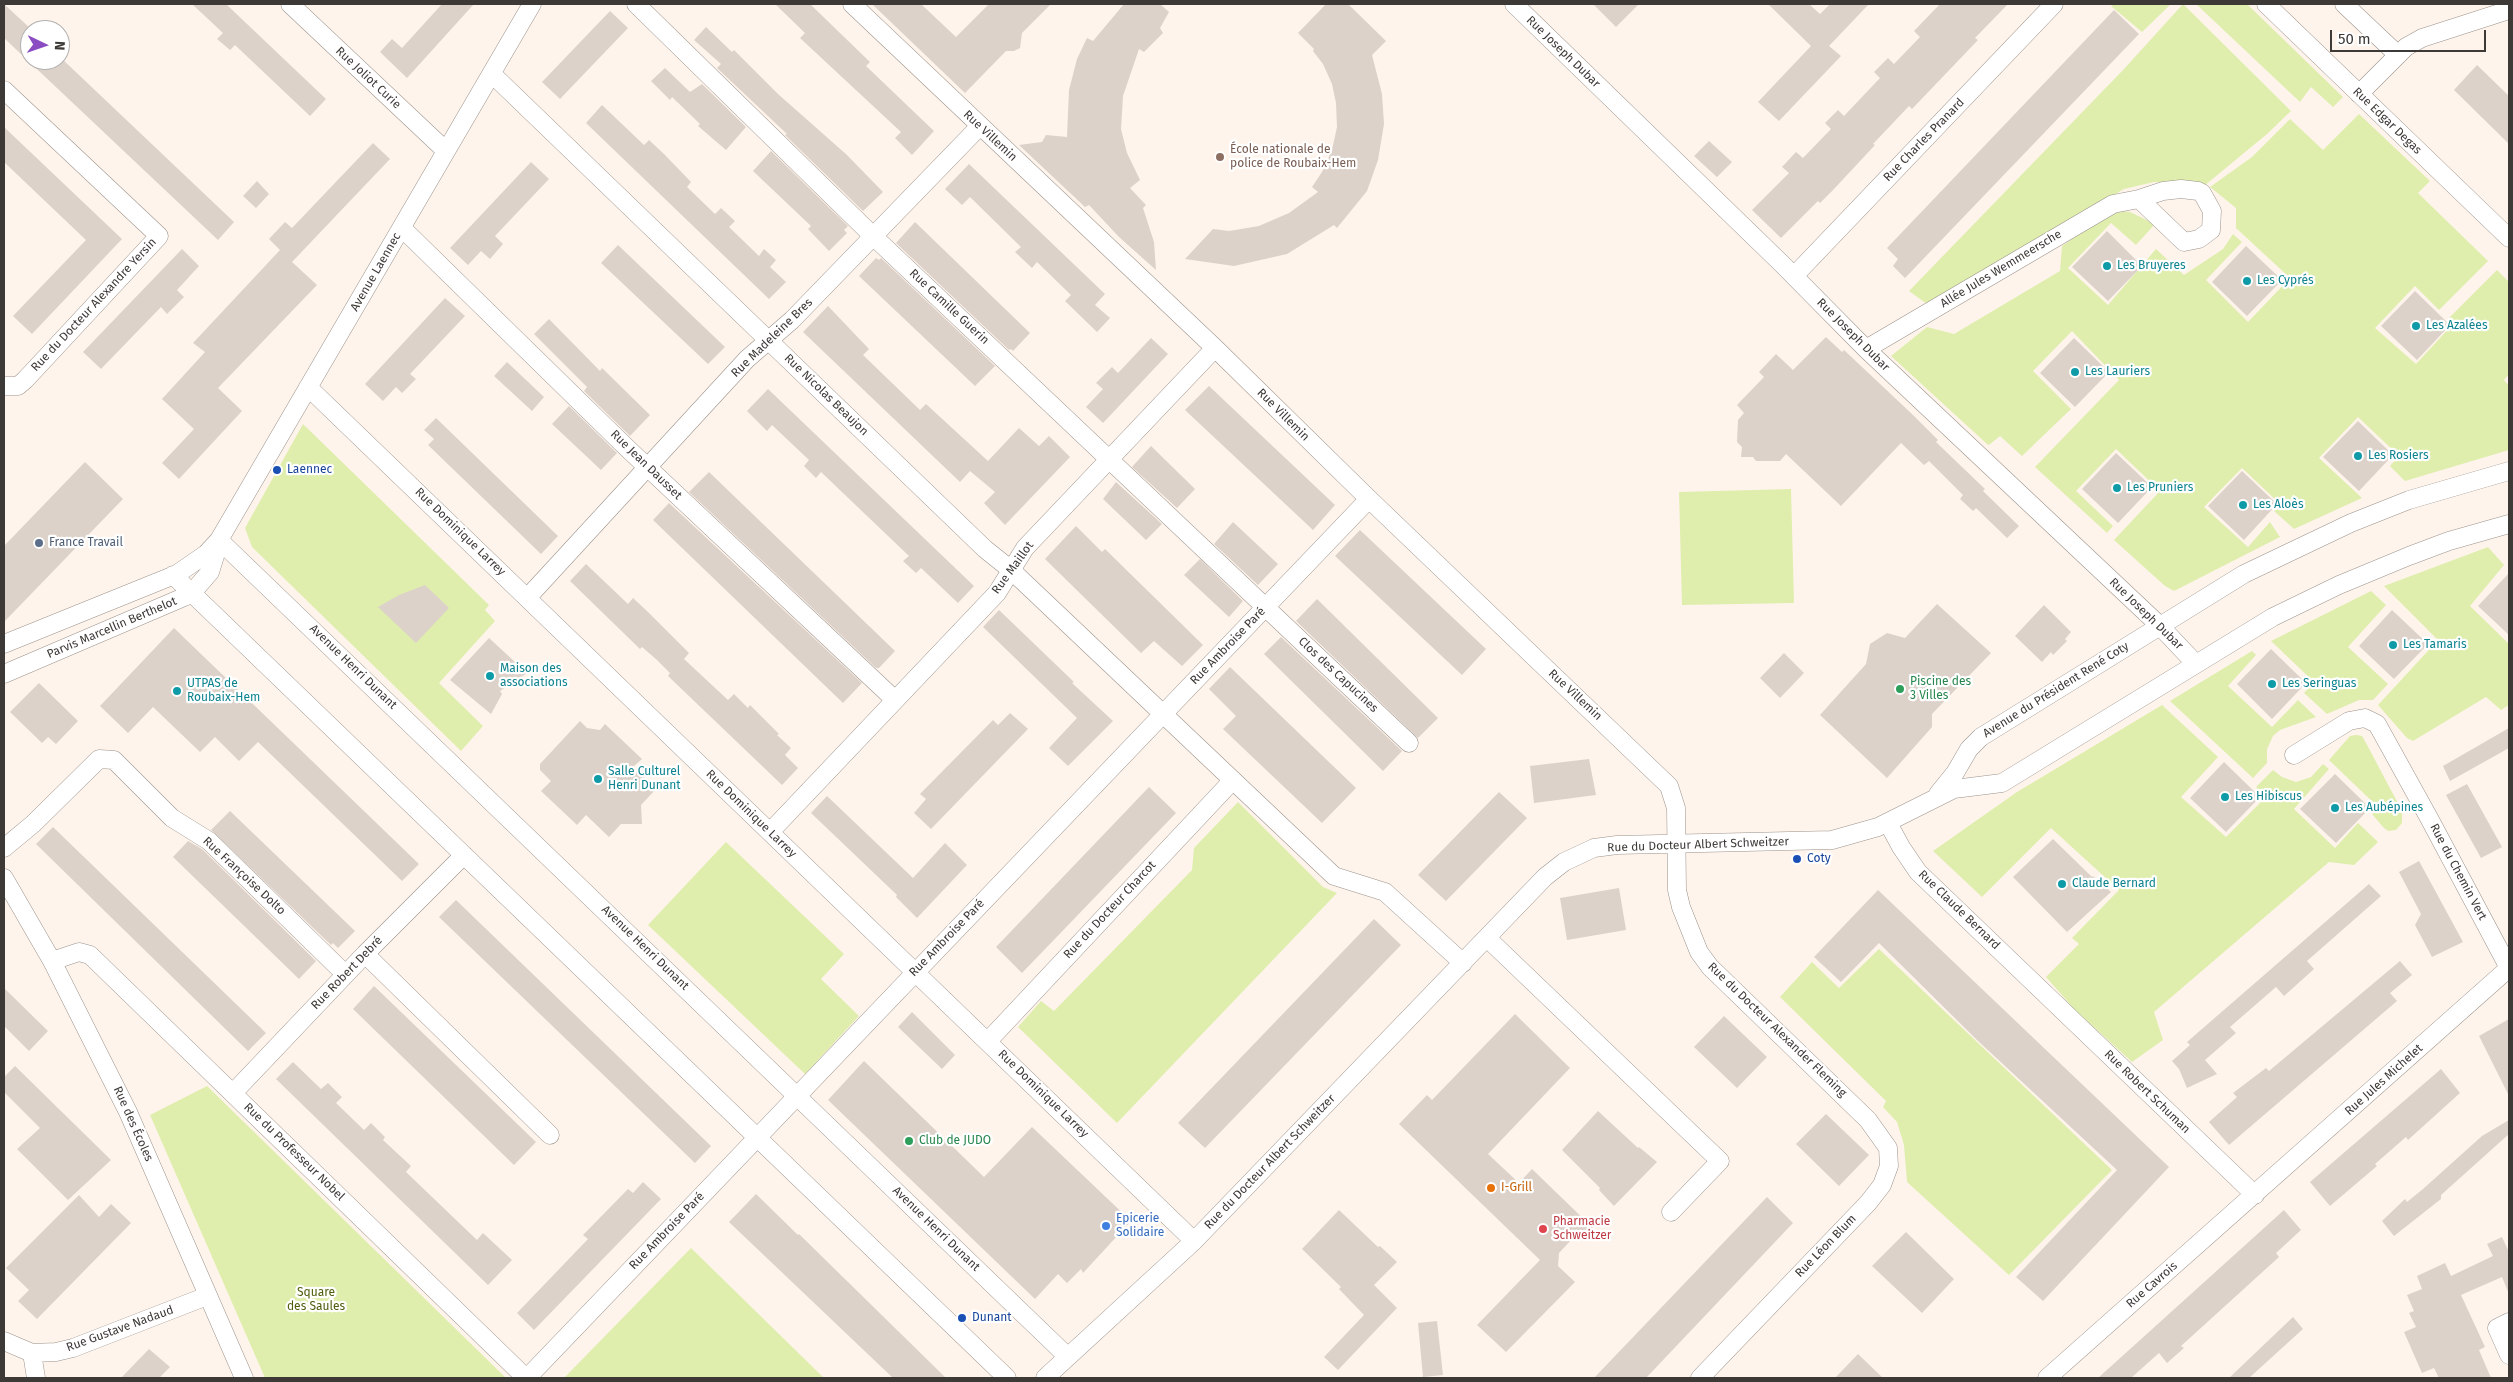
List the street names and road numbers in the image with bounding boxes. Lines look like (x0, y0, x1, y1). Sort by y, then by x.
street label: Rue Joseph Dubar (1523, 13, 1603, 91)
street label: Rue Joliot Curie (332, 44, 404, 112)
street label: Rue Edgar Degas (2350, 85, 2424, 157)
street label: Rue Charles Pranard (1881, 95, 1967, 185)
street label: Rue Villemin (960, 107, 1020, 165)
street label: Allée Jules Wemmeersche (1938, 227, 2064, 311)
street label: Avenue Laennec (348, 230, 404, 314)
street label: Rue du Docteur Alexandre Yersin (28, 235, 160, 375)
street label: Rue Camille Guerin (906, 266, 992, 348)
street label: Rue Madeleine Bres (728, 296, 816, 380)
street label: Rue Joseph Dubar (1814, 296, 1892, 374)
street label: Rue Nicolas Beaujon (781, 351, 871, 439)
street label: Rue Villemin (1254, 386, 1312, 444)
street label: Rue Jean Dausset (607, 427, 685, 503)
street label: Rue Dominique Larrey (412, 485, 508, 579)
street label: Rue Maillot (989, 539, 1037, 597)
street label: Rue Joseph Dubar (2106, 575, 2186, 653)
street label: Parvis Marcellin Berthelot (45, 594, 179, 662)
street label: Rue Ambroise Paré (1187, 604, 1269, 688)
street label: Avenue Henri Dunant (306, 622, 400, 712)
street label: Clos des Capucines (1295, 634, 1381, 716)
street label: Avenue du Président René Coty (1980, 639, 2132, 741)
street label: Rue Villemin (1545, 666, 1605, 724)
street label: Rue Dominique Larrey (703, 767, 799, 861)
street label: Rue du Chemin Vert (2426, 821, 2490, 923)
street label: Rue Françoise Dolto (200, 834, 288, 918)
street label: Rue du Docteur Albert Schweitzer (1607, 835, 1789, 855)
street label: Rue du Docteur Charcot (1061, 858, 1159, 962)
street label: Rue Claude Bernard (1915, 867, 2003, 953)
street label: Rue Ambroise Paré (906, 896, 988, 980)
street label: Avenue Henri Dunant (598, 903, 692, 993)
street label: Rue Robert Debré (308, 933, 386, 1013)
street label: Rue du Docteur Alexander Fleming (1705, 960, 1849, 1100)
street label: Rue Jules Michelet (2342, 1041, 2426, 1119)
street label: Rue Dominique Larrey (995, 1047, 1091, 1141)
street label: Rue Robert Schuman (2101, 1047, 2193, 1137)
street label: Rue des Écoles (110, 1084, 156, 1164)
street label: Rue du Docteur Albert Schweitzer (1202, 1092, 1338, 1232)
street label: Rue du Professeur Nobel (241, 1100, 347, 1204)
street label: Avenue Henri Dunant (889, 1184, 983, 1274)
street label: Rue Ambroise Paré (626, 1189, 708, 1273)
street label: Rue Léon Blum (1793, 1212, 1859, 1280)
street label: Rue Cavrois (2123, 1259, 2181, 1311)
street label: Rue Gustave Nadaud (64, 1303, 176, 1355)

